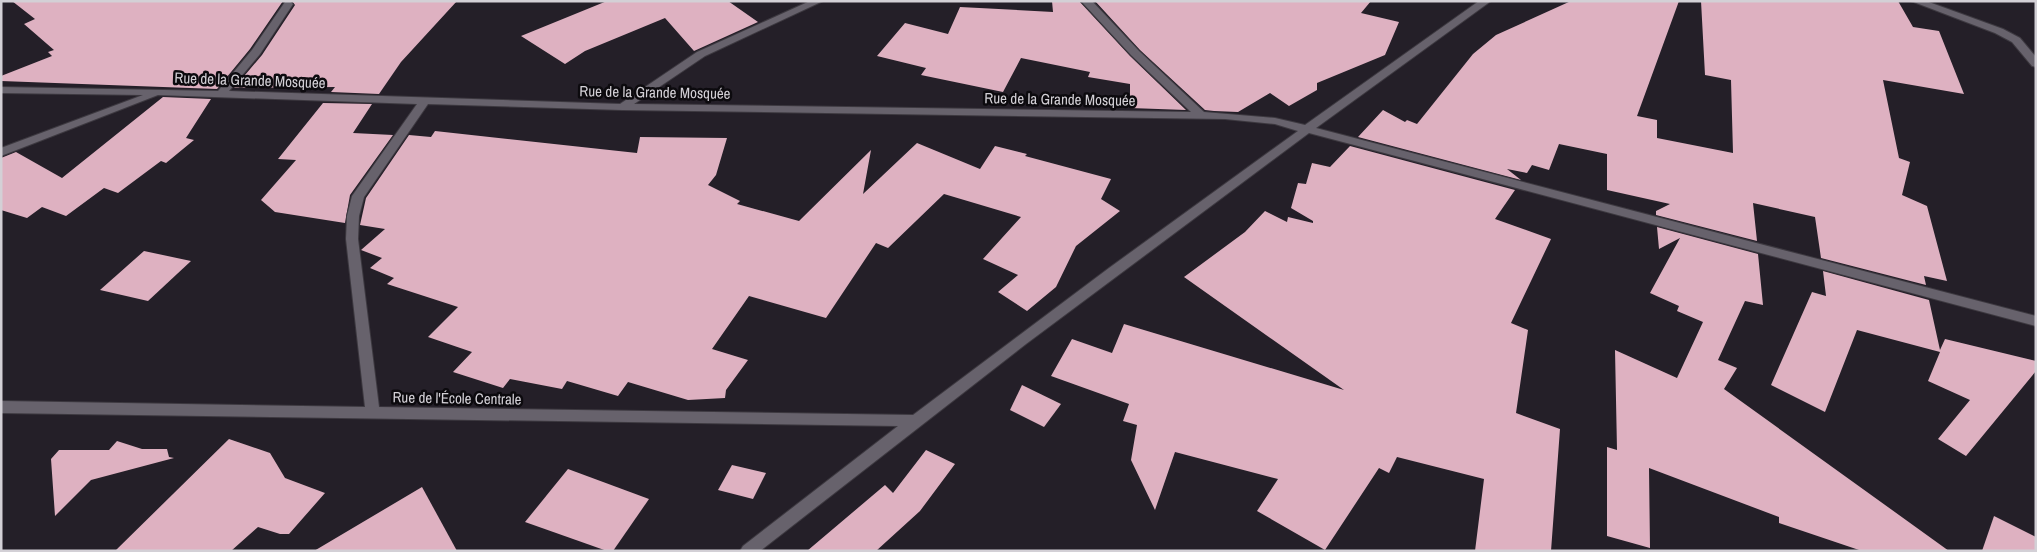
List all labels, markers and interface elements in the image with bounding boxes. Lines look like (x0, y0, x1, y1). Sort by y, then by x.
street label: Rue de la Grande Mosquée (174, 67, 326, 93)
street label: Rue de la Grande Mosquée (579, 80, 731, 104)
street label: Rue de la Grande Mosquée (984, 87, 1136, 111)
street label: Rue de l'École Centrale (392, 386, 522, 410)

